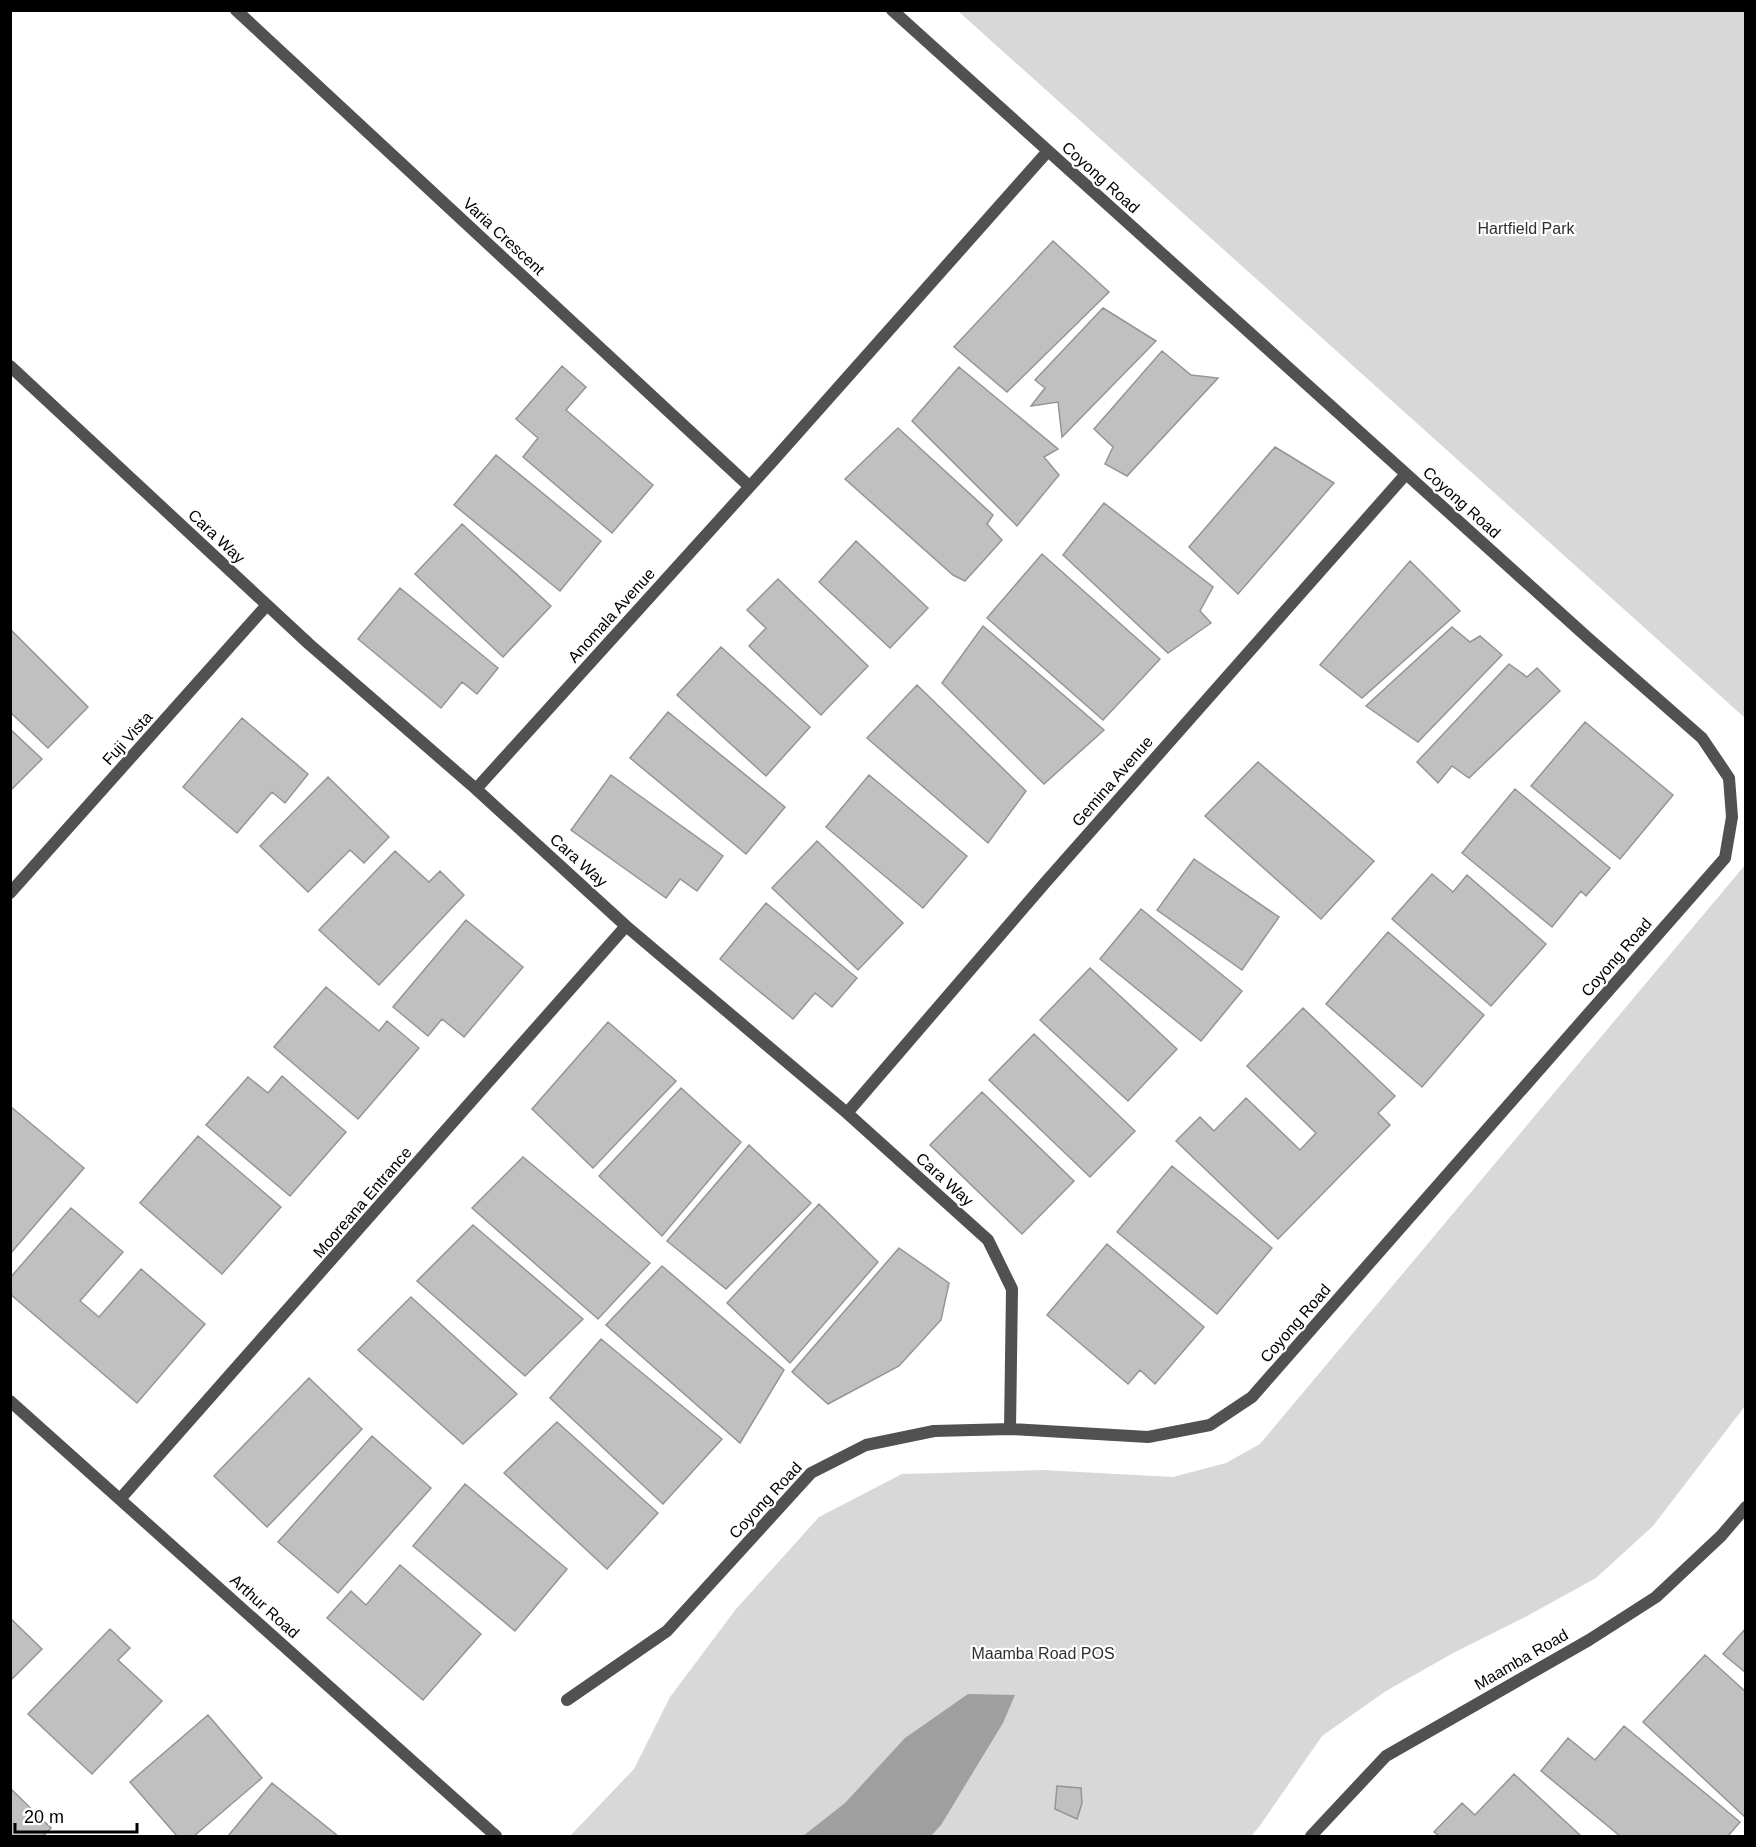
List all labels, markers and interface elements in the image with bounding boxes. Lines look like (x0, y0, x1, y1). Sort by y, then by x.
street label: Coyong Road (1059, 138, 1143, 216)
street label: Varia Crescent (460, 194, 548, 279)
park label: Hartfield Park (1478, 220, 1575, 237)
street label: Coyong Road (1420, 463, 1504, 541)
street label: Cara Way (185, 506, 248, 567)
street label: Anomala Avenue (565, 565, 658, 666)
street label: Fuji Vista (99, 708, 156, 768)
street label: Gemina Avenue (1069, 733, 1156, 830)
street label: Cara Way (547, 830, 611, 890)
street label: Coyong Road (1578, 915, 1655, 1000)
street label: Mooreana Entrance (310, 1144, 415, 1261)
street label: Cara Way (913, 1149, 977, 1209)
street label: Coyong Road (1257, 1281, 1334, 1366)
street label: Coyong Road (726, 1459, 805, 1542)
street label: Arthur Road (227, 1571, 302, 1642)
street label: Maamba Road (1472, 1626, 1571, 1693)
park label: Maamba Road POS (971, 1645, 1115, 1662)
scale bar (15, 1796, 136, 1834)
text: 20 m (24, 1807, 64, 1827)

